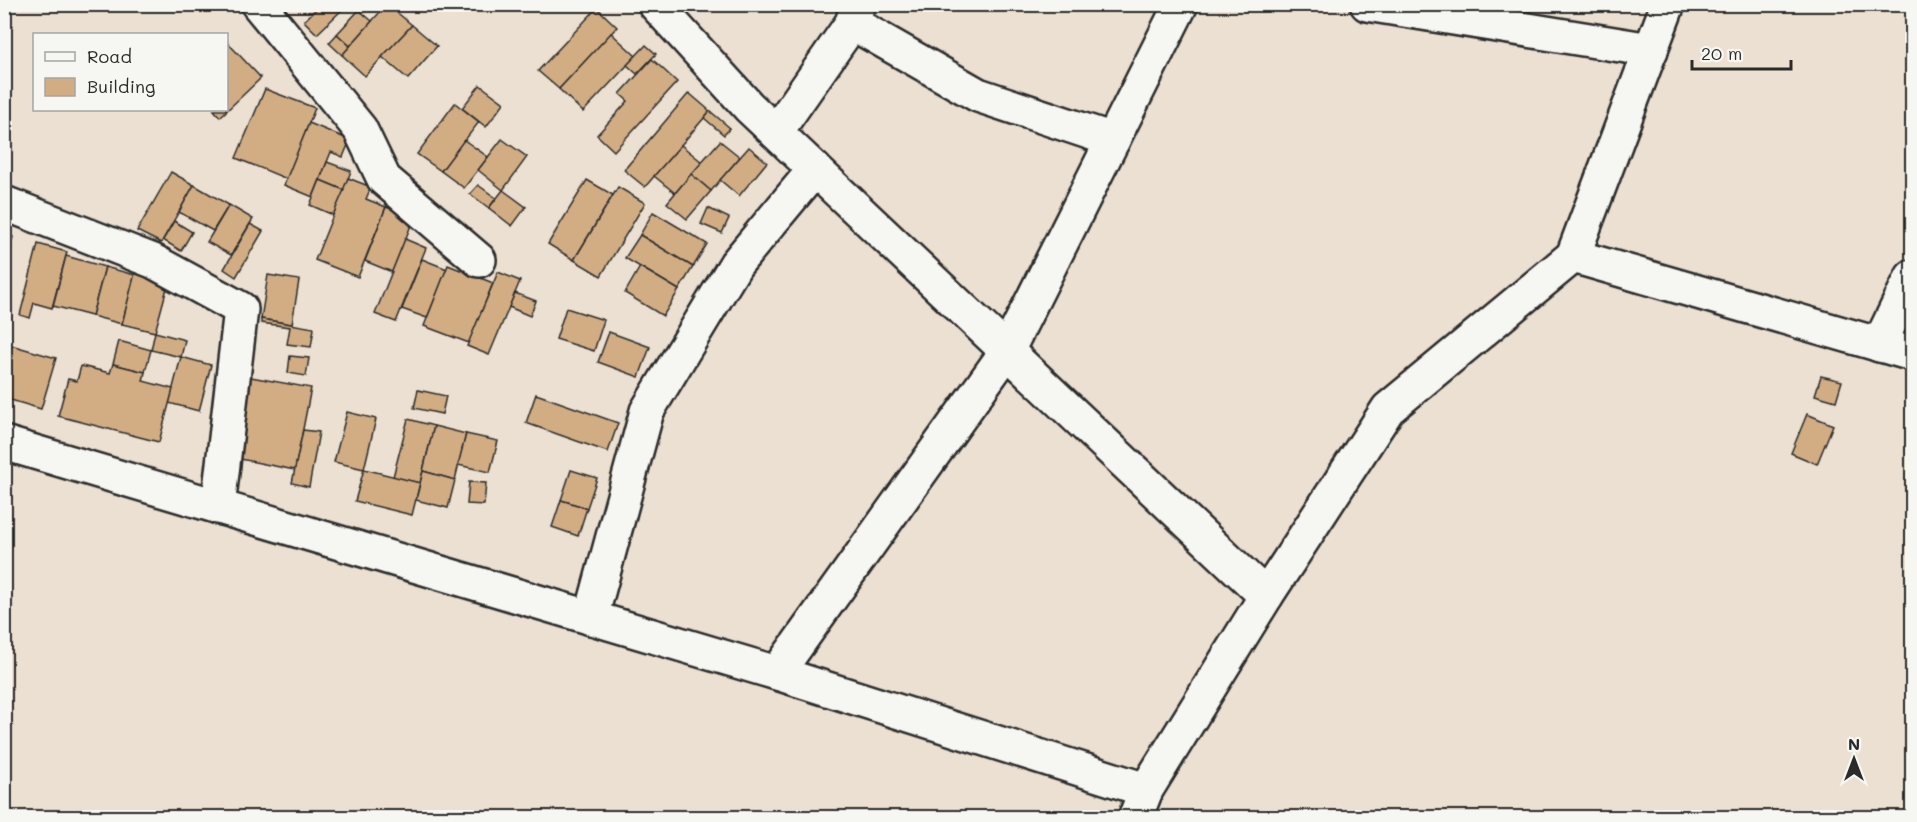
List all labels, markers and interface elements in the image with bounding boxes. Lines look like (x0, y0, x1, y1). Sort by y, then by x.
legend (33, 33, 228, 111)
scale bar (1692, 33, 1791, 71)
text: 20 m (1701, 41, 1742, 65)
text: Road (87, 44, 132, 68)
text: Building (87, 74, 155, 98)
north arrow (1824, 729, 1884, 789)
text: N (1848, 733, 1860, 754)

